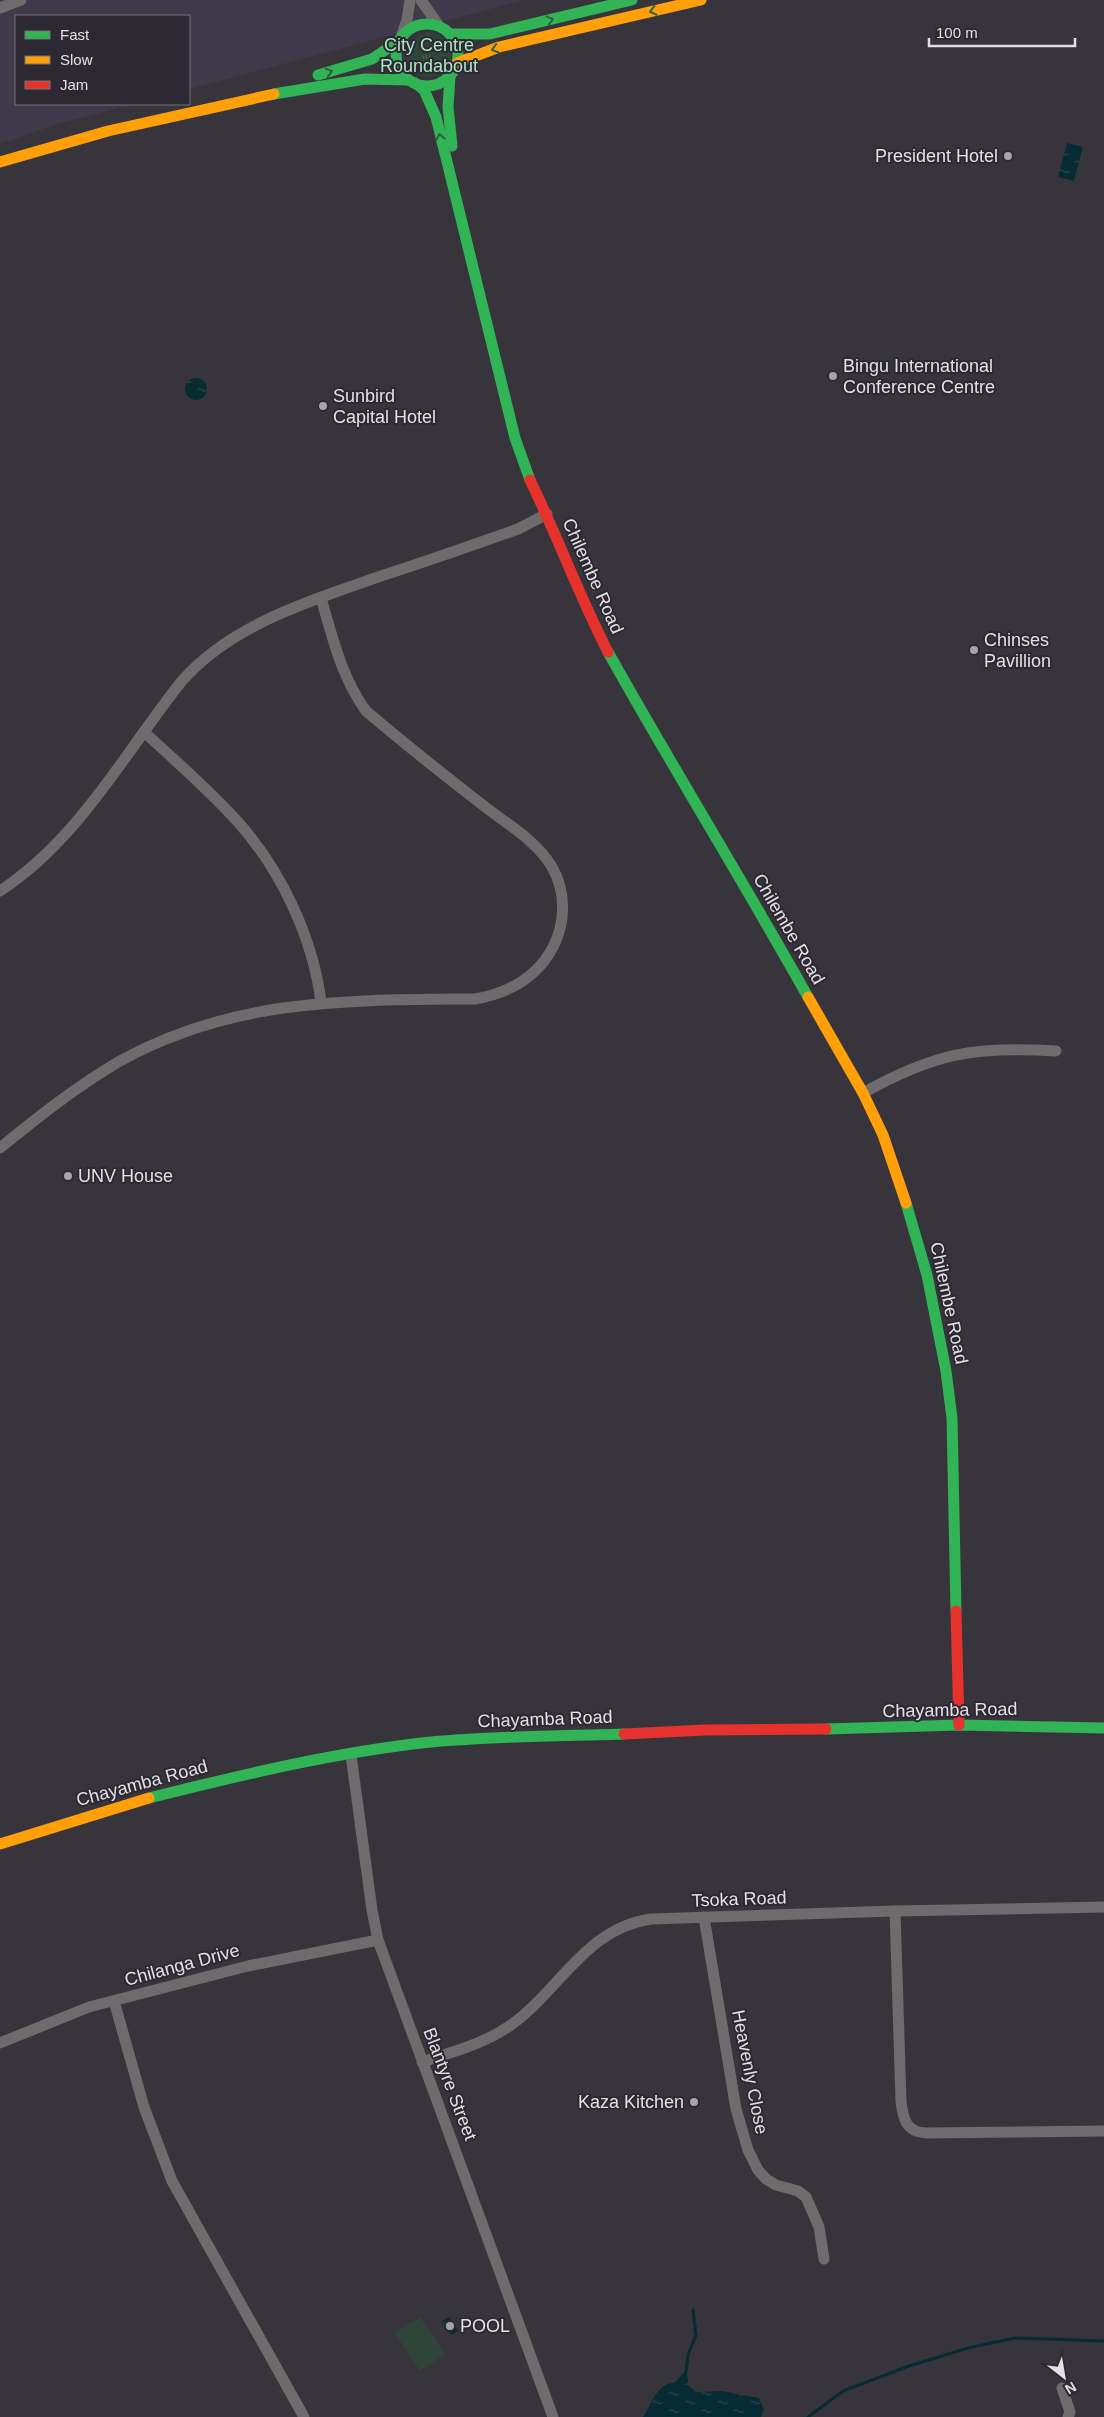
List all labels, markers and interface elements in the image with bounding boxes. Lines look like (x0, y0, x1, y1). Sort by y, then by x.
one-way arrow (649, 5, 658, 16)
legend (15, 15, 190, 105)
scale bar (929, 15, 1075, 47)
one-way arrow (546, 16, 554, 26)
text: 100 m (936, 24, 978, 41)
text: Fast (60, 26, 90, 43)
park label: City Centre Roundabout (380, 35, 478, 76)
one-way arrow (491, 43, 500, 53)
text: Slow (60, 51, 93, 68)
one-way arrow (325, 68, 333, 78)
text: Jam (60, 76, 88, 93)
one-way arrow (435, 132, 446, 141)
place label: President Hotel (875, 146, 998, 166)
marker: President Hotel (1002, 150, 1014, 162)
place label: Bingu International Conference Centre (843, 356, 995, 397)
marker: Bingu International Conference Centre (827, 370, 839, 382)
place label: Sunbird Capital Hotel (333, 386, 436, 427)
marker: Sunbird Capital Hotel (317, 400, 329, 412)
street label: Chilembe Road (559, 515, 627, 637)
place label: Chinses Pavillion (984, 630, 1051, 671)
marker: Chinses Pavillion (968, 644, 980, 656)
street label: Chilembe Road (749, 870, 829, 988)
place label: UNV House (78, 1166, 173, 1186)
marker: UNV House (62, 1170, 74, 1182)
street label: Chilembe Road (926, 1240, 972, 1366)
street label: Chayamba Road (882, 1699, 1018, 1721)
street label: Chayamba Road (477, 1707, 613, 1731)
street label: Chayamba Road (74, 1756, 210, 1810)
street label: Tsoka Road (691, 1887, 787, 1911)
street label: Chilanga Drive (122, 1940, 242, 1990)
street label: Heavenly Close (728, 2008, 772, 2136)
street label: Blantyre Street (419, 2025, 481, 2143)
place label: Kaza Kitchen (578, 2092, 684, 2112)
marker: Kaza Kitchen (688, 2096, 700, 2108)
place label: POOL (460, 2316, 510, 2336)
marker: POOL (444, 2320, 456, 2332)
north arrow (1039, 2352, 1089, 2402)
text: N (1062, 2379, 1079, 2398)

